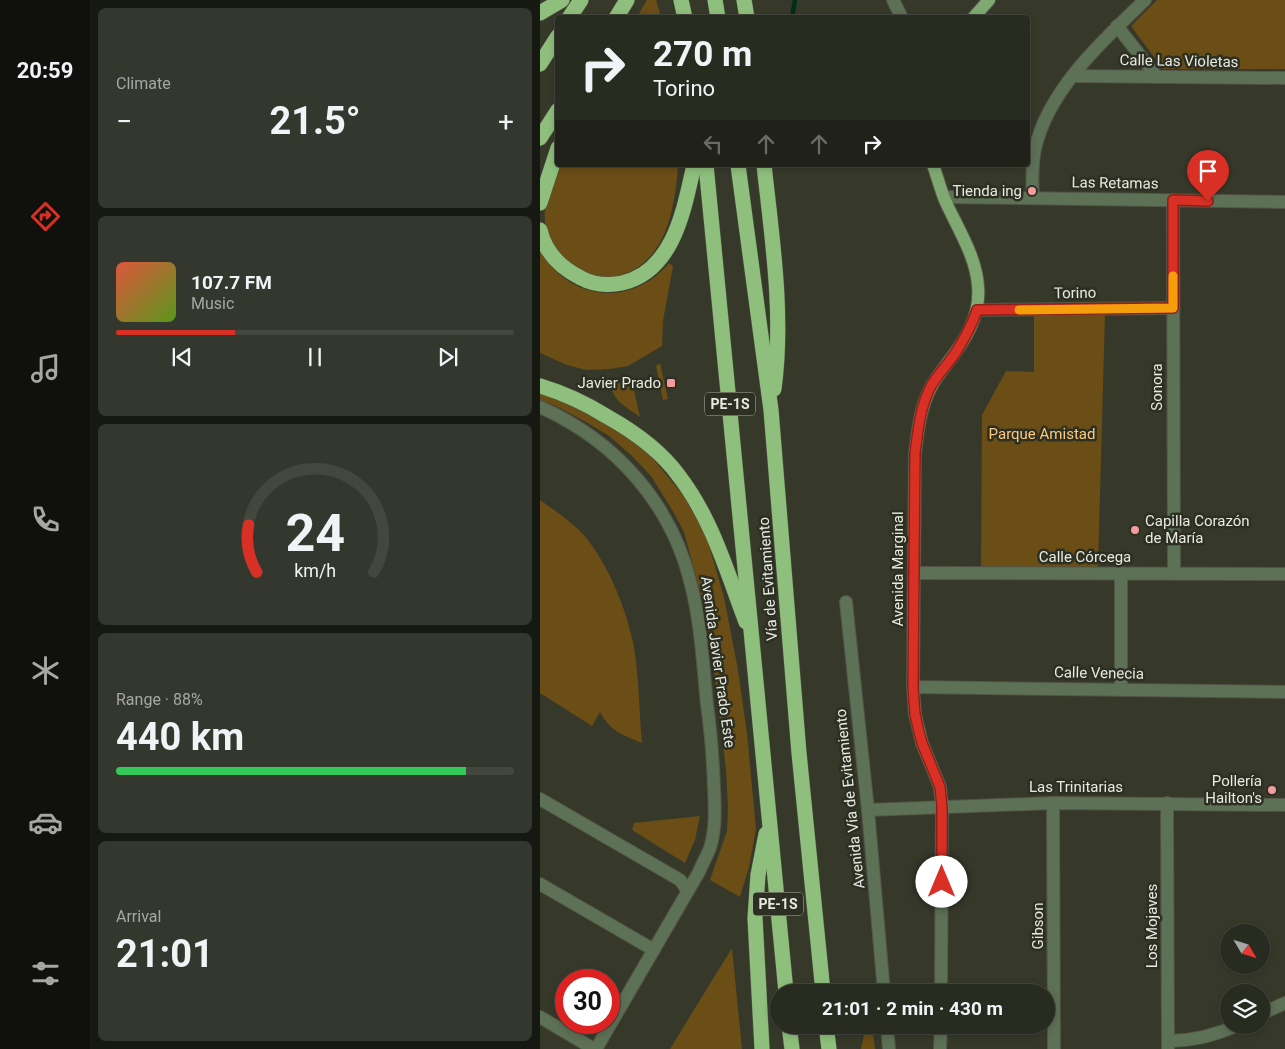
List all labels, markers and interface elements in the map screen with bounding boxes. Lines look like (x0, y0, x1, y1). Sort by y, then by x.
text: 270 m (653, 34, 752, 75)
icon: right (570, 35, 635, 100)
street label: Calle Las Violetas (1119, 51, 1239, 71)
text: 20:59 (17, 58, 73, 83)
text: Climate (116, 74, 171, 93)
text: Torino (653, 76, 715, 101)
text: 21.5° (269, 99, 361, 143)
text: − (116, 105, 132, 138)
text: + (498, 105, 514, 138)
icon: left (699, 130, 727, 158)
icon: ahead (752, 130, 780, 158)
icon: ahead (805, 130, 833, 158)
icon: right (858, 130, 886, 158)
pin (1187, 150, 1229, 201)
icon: arrive (1194, 157, 1222, 185)
street label: Las Retamas (1071, 173, 1159, 193)
place label: Tienda ing (952, 182, 1022, 200)
marker: Tienda ing (1026, 185, 1038, 197)
icon: directions (28, 199, 63, 234)
text: 107.7 FM (191, 271, 272, 294)
street label: Torino (1054, 284, 1096, 302)
text: Music (191, 294, 234, 313)
icon: previous (168, 343, 196, 371)
icon: pause (301, 343, 329, 371)
icon: next (434, 343, 462, 371)
icon: music (28, 351, 63, 386)
street label: Sonora (1148, 363, 1166, 411)
place label: Javier Prado (578, 374, 661, 392)
marker: Javier Prado (665, 377, 677, 389)
road number: PE-1S (705, 392, 755, 416)
park label: Parque Amistad (989, 425, 1095, 443)
icon: phone (28, 502, 63, 537)
text: 24 (285, 503, 345, 564)
street label: Avenida Marginal (889, 511, 907, 627)
place label: Capilla Corazón de María (1145, 512, 1250, 547)
street label: Vía de Evitamiento (755, 517, 781, 641)
marker: Capilla Corazón de María (1129, 524, 1141, 536)
street label: Calle Córcega (1039, 548, 1131, 566)
text: km/h (294, 560, 336, 581)
street label: Avenida Javier Prado Este (697, 575, 739, 749)
icon: climate (28, 653, 63, 688)
street label: Calle Venecia (1054, 663, 1144, 683)
text: Range · 88% (116, 690, 203, 709)
street label: Avenida Vía de Evitamiento (832, 708, 868, 890)
text: 440 km (116, 715, 244, 759)
place label: Pollería Hailton's (1205, 772, 1262, 807)
street label: Las Trinitarias (1029, 778, 1123, 796)
marker: Pollería Hailton's (1266, 784, 1278, 796)
icon: car (28, 805, 63, 840)
position arrow (915, 855, 967, 907)
street label: Los Mojaves (1143, 884, 1161, 968)
road number: PE-1S (753, 892, 803, 916)
street label: Gibson (1029, 903, 1047, 949)
text: Arrival (116, 907, 161, 926)
north arrow (1220, 924, 1270, 974)
map controls (1220, 924, 1270, 1034)
text: 21:01 (116, 932, 214, 976)
icon: filters (28, 956, 63, 991)
speed limit sign: 30 (555, 969, 620, 1034)
button: layers (1220, 984, 1270, 1034)
text: 21:01 · 2 min · 430 m (822, 997, 1003, 1020)

